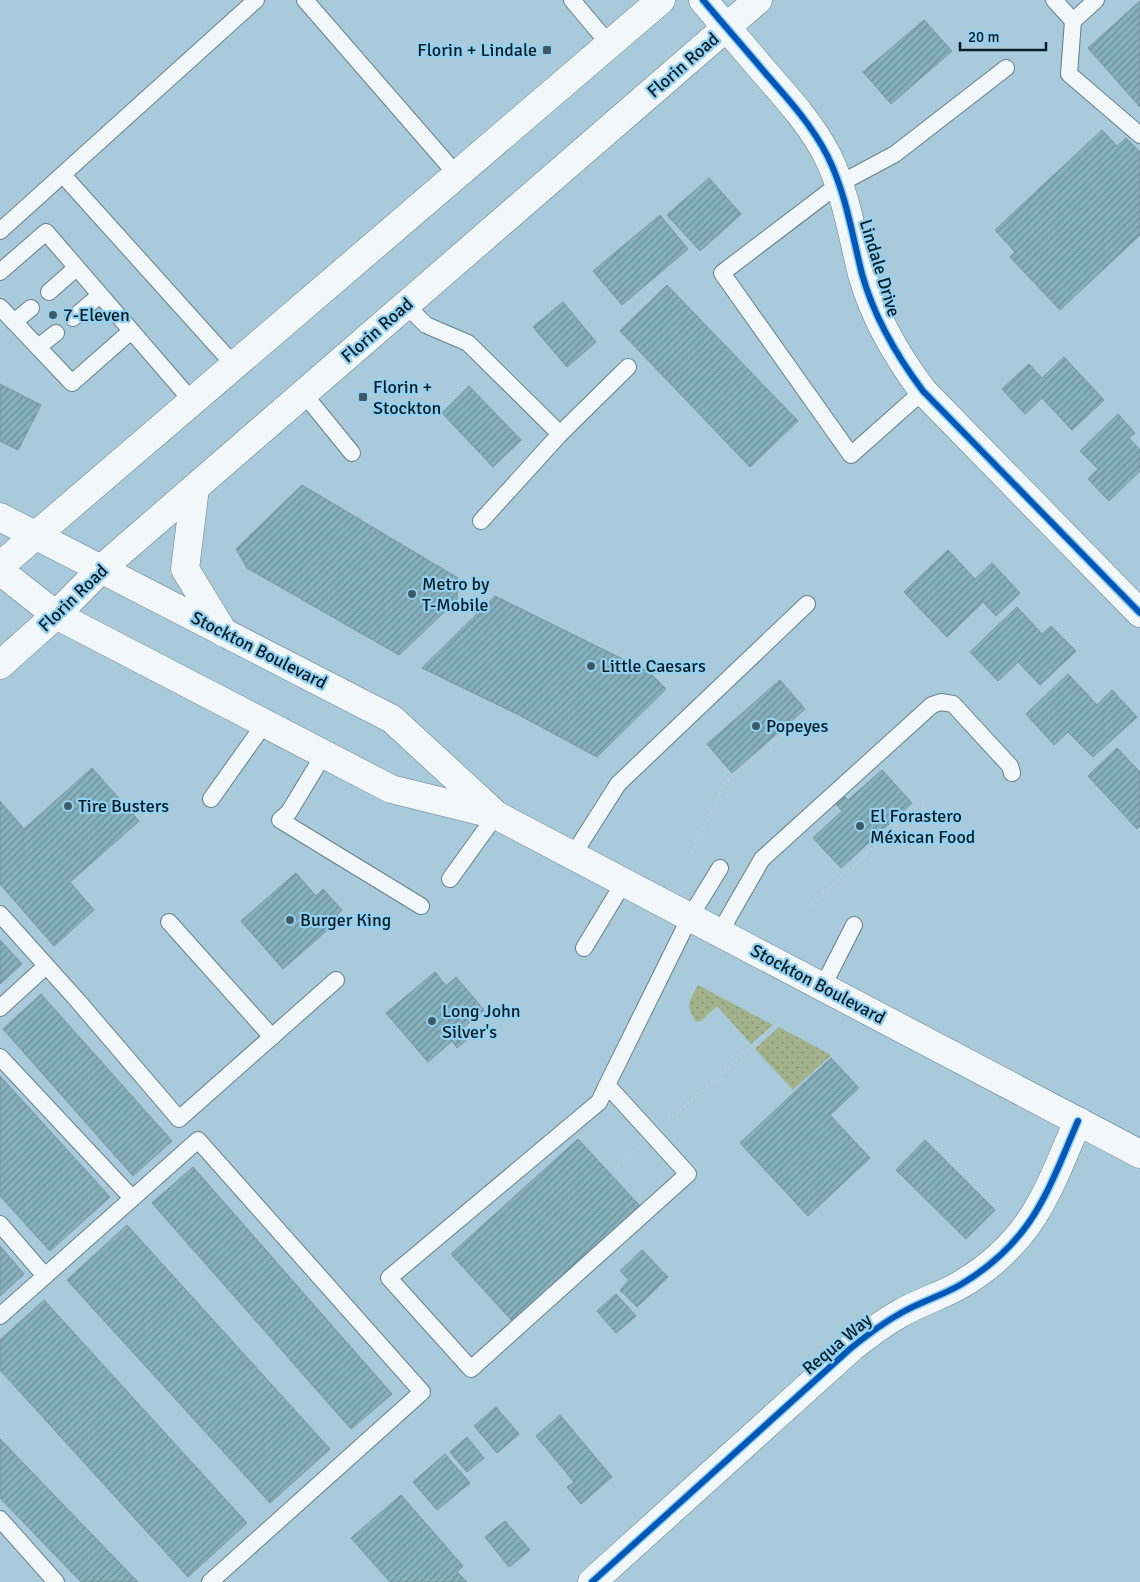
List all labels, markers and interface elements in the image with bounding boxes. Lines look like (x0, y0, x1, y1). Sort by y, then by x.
scale bar (960, 20, 1046, 52)
street label: Florin Road (643, 28, 723, 102)
text: 20 m (968, 28, 999, 46)
place label: Florin + Lindale (417, 39, 537, 61)
marker: Florin + Lindale (541, 44, 553, 56)
street label: Lindale Drive (855, 217, 905, 319)
street label: Florin Road (337, 293, 417, 367)
place label: 7-Eleven (63, 304, 130, 326)
marker: 7-Eleven (47, 309, 59, 321)
place label: Florin + Stockton (373, 376, 441, 419)
marker: Florin + Stockton (357, 391, 369, 403)
street label: Florin Road (34, 560, 112, 636)
place label: Metro by T-Mobile (422, 573, 490, 616)
marker: Metro by T-Mobile (406, 588, 418, 600)
street label: Stockton Boulevard (187, 606, 331, 694)
place label: Little Caesars (601, 655, 706, 677)
marker: Little Caesars (585, 660, 597, 672)
place label: Popeyes (766, 715, 829, 737)
marker: Popeyes (750, 720, 762, 732)
place label: Tire Busters (78, 795, 169, 817)
marker: Tire Busters (62, 800, 74, 812)
place label: El Forastero Méxican Food (870, 805, 975, 848)
marker: El Forastero Méxican Food (854, 820, 866, 832)
place label: Burger King (300, 909, 391, 931)
marker: Burger King (284, 914, 296, 926)
street label: Stockton Boulevard (747, 939, 889, 1029)
place label: Long John Silver's (442, 1000, 521, 1043)
marker: Long John Silver's (426, 1015, 438, 1027)
street label: Requa Way (798, 1308, 877, 1379)

